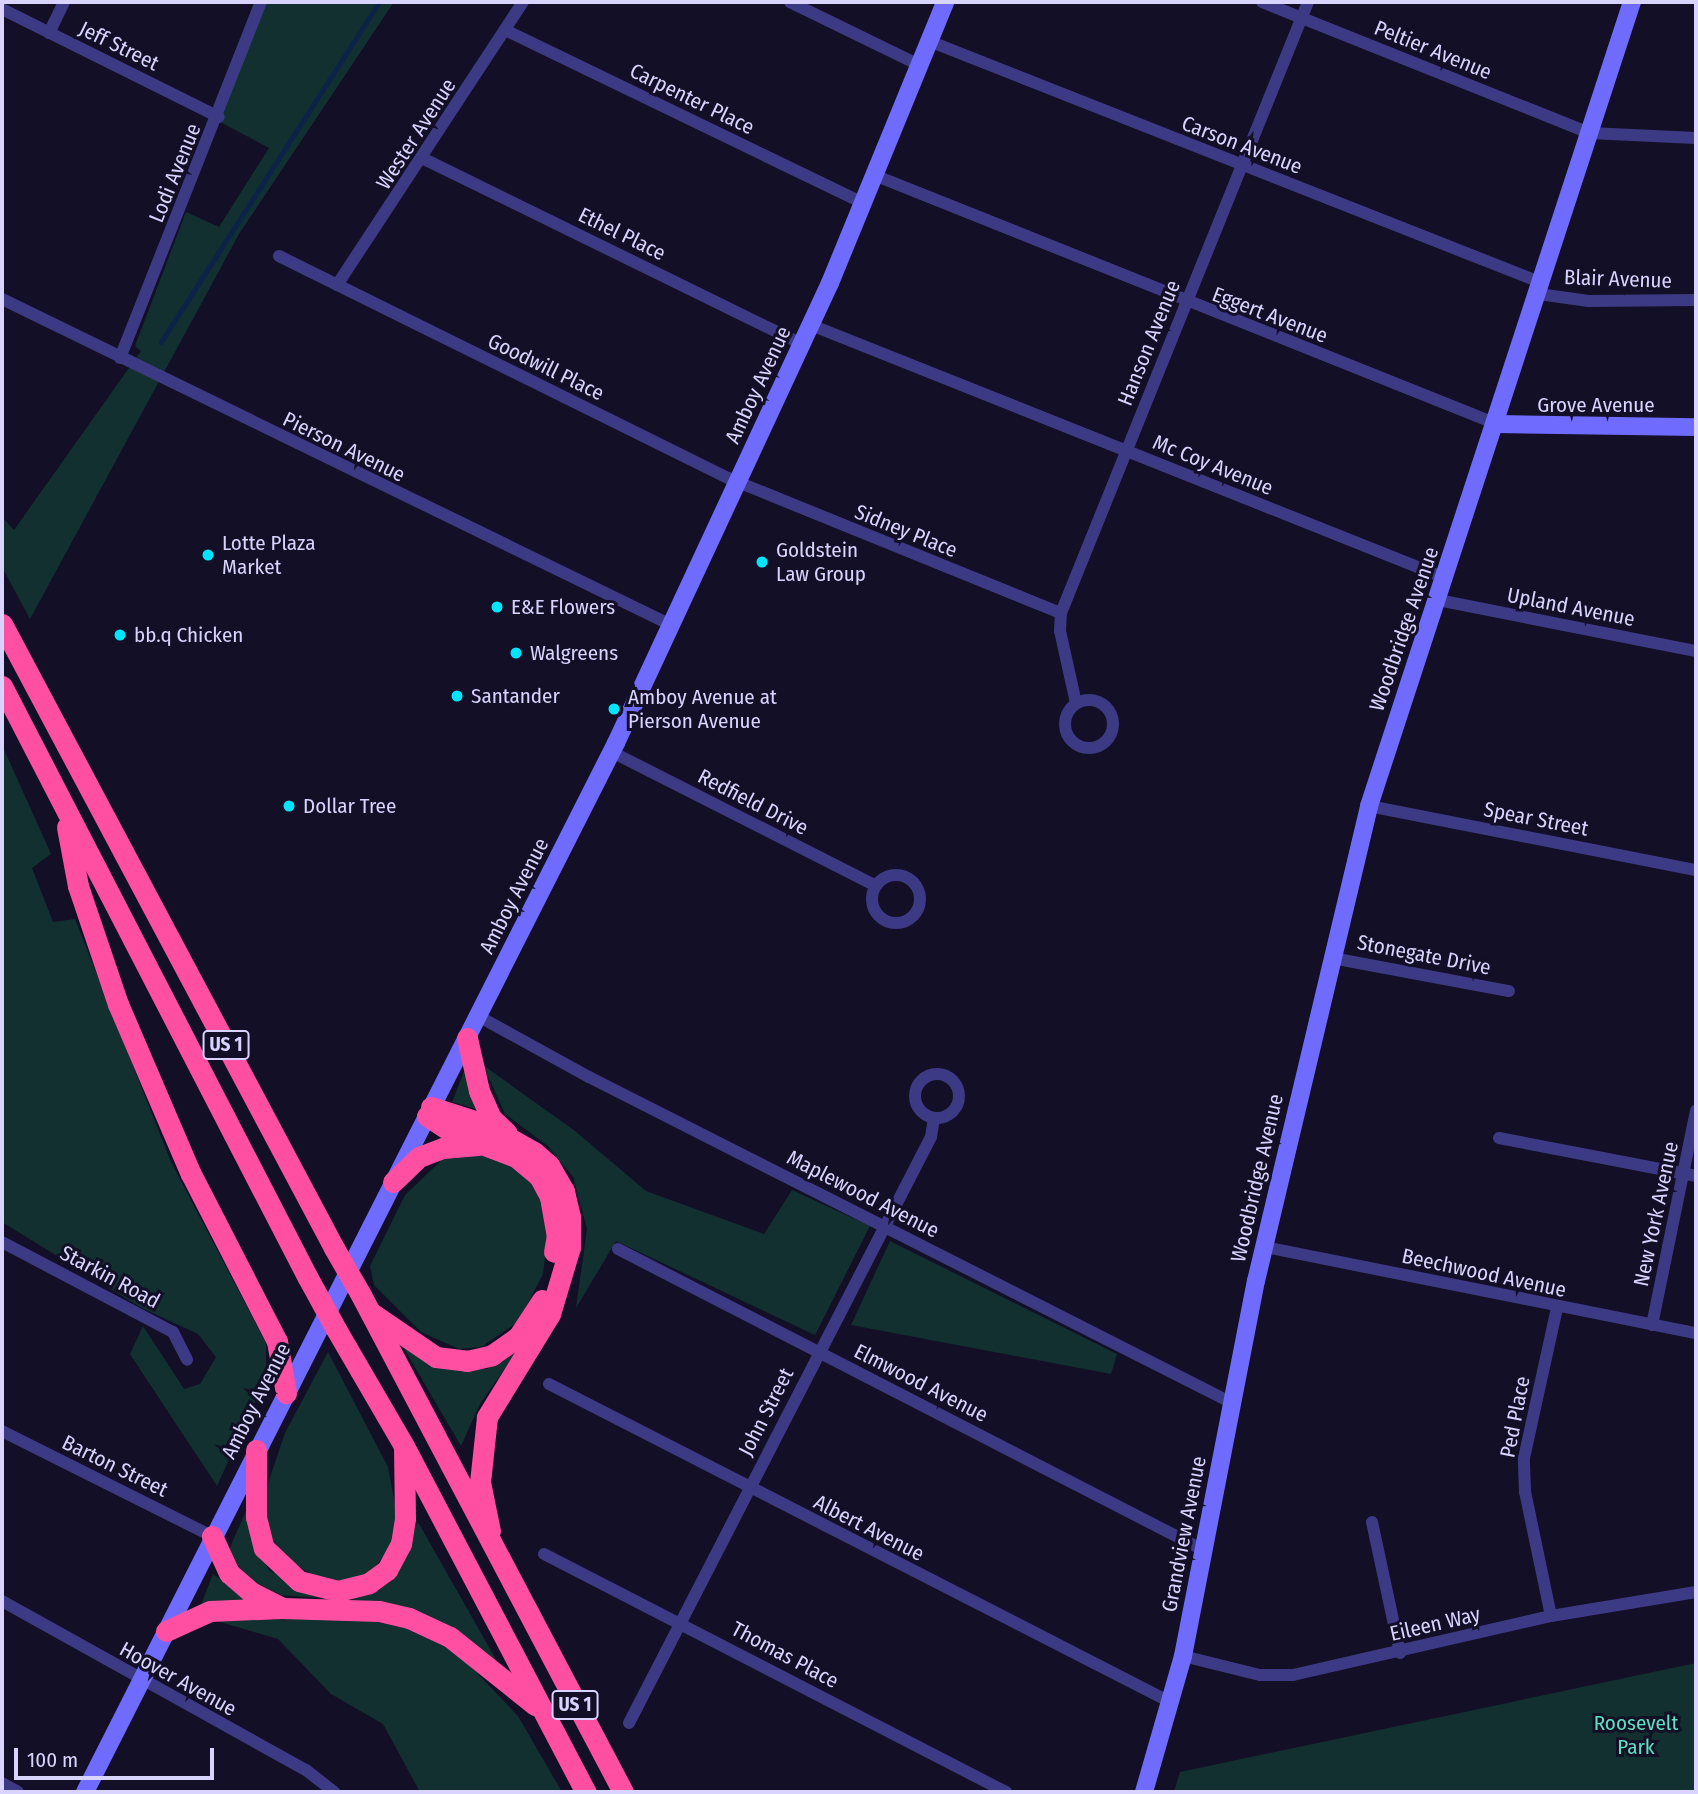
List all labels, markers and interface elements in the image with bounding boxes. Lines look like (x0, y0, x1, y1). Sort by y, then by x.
street label: Peltier Avenue (1371, 15, 1495, 85)
street label: Jeff Street (75, 16, 163, 76)
street label: Carpenter Place (626, 58, 758, 140)
street label: Wester Avenue (371, 74, 461, 194)
street label: Carson Avenue (1178, 110, 1306, 180)
street label: Lodi Avenue (144, 120, 206, 226)
street label: Ethel Place (574, 202, 670, 266)
street label: Blair Avenue (1564, 265, 1672, 293)
street label: Hanson Avenue (1112, 277, 1186, 409)
street label: Eggert Avenue (1209, 281, 1331, 349)
street label: Amboy Avenue (720, 322, 796, 448)
street label: Goodwill Place (484, 328, 608, 406)
street label: Grove Avenue (1537, 392, 1655, 418)
street label: Pierson Avenue (279, 407, 409, 487)
street label: Mc Coy Avenue (1149, 429, 1277, 501)
street label: Sidney Place (851, 499, 961, 563)
place label: Lotte Plaza Market (222, 530, 315, 580)
place label: Goldstein Law Group (776, 537, 866, 587)
street label: Woodbridge Avenue (1364, 544, 1444, 714)
marker: Lotte Plaza Market (200, 547, 216, 563)
marker: Goldstein Law Group (754, 554, 770, 570)
street label: Upland Avenue (1505, 582, 1637, 632)
place label: E&E Flowers (511, 594, 615, 620)
marker: E&E Flowers (489, 599, 505, 615)
place label: bb.q Chicken (134, 622, 243, 648)
marker: bb.q Chicken (112, 627, 128, 643)
place label: Walgreens (530, 640, 618, 666)
marker: Walgreens (508, 645, 524, 661)
place label: Santander (471, 683, 560, 709)
place label: Amboy Avenue at Pierson Avenue (628, 684, 777, 734)
marker: Santander (449, 688, 465, 704)
marker: Amboy Avenue at Pierson Avenue (606, 701, 622, 717)
street label: Redfield Drive (694, 763, 812, 841)
place label: Dollar Tree (303, 793, 396, 819)
street label: Spear Street (1482, 797, 1590, 841)
marker: Dollar Tree (281, 798, 297, 814)
street label: Amboy Avenue (474, 834, 554, 958)
street label: Stonegate Drive (1355, 930, 1493, 980)
road number: US 1 (202, 1030, 250, 1060)
street label: Woodbridge Avenue (1225, 1091, 1289, 1265)
street label: New York Avenue (1628, 1139, 1684, 1289)
street label: Maplewood Avenue (783, 1145, 943, 1243)
street label: Starkin Road (56, 1240, 164, 1314)
street label: Beechwood Avenue (1399, 1243, 1569, 1303)
street label: Amboy Avenue (216, 1339, 296, 1463)
street label: Elmwood Avenue (850, 1339, 992, 1427)
street label: John Street (733, 1364, 799, 1460)
street label: Ped Place (1495, 1374, 1535, 1460)
street label: Barton Street (58, 1430, 172, 1502)
street label: Grandview Avenue (1157, 1454, 1211, 1614)
street label: Albert Avenue (810, 1489, 928, 1567)
street label: Eileen Way (1387, 1601, 1483, 1647)
street label: Thomas Place (727, 1616, 843, 1694)
street label: Hoover Avenue (115, 1637, 241, 1721)
road number: US 1 (550, 1690, 600, 1721)
park label: Roosevelt Park (1594, 1710, 1678, 1760)
scale bar (18, 1734, 217, 1778)
text: 100 m (27, 1747, 78, 1773)

